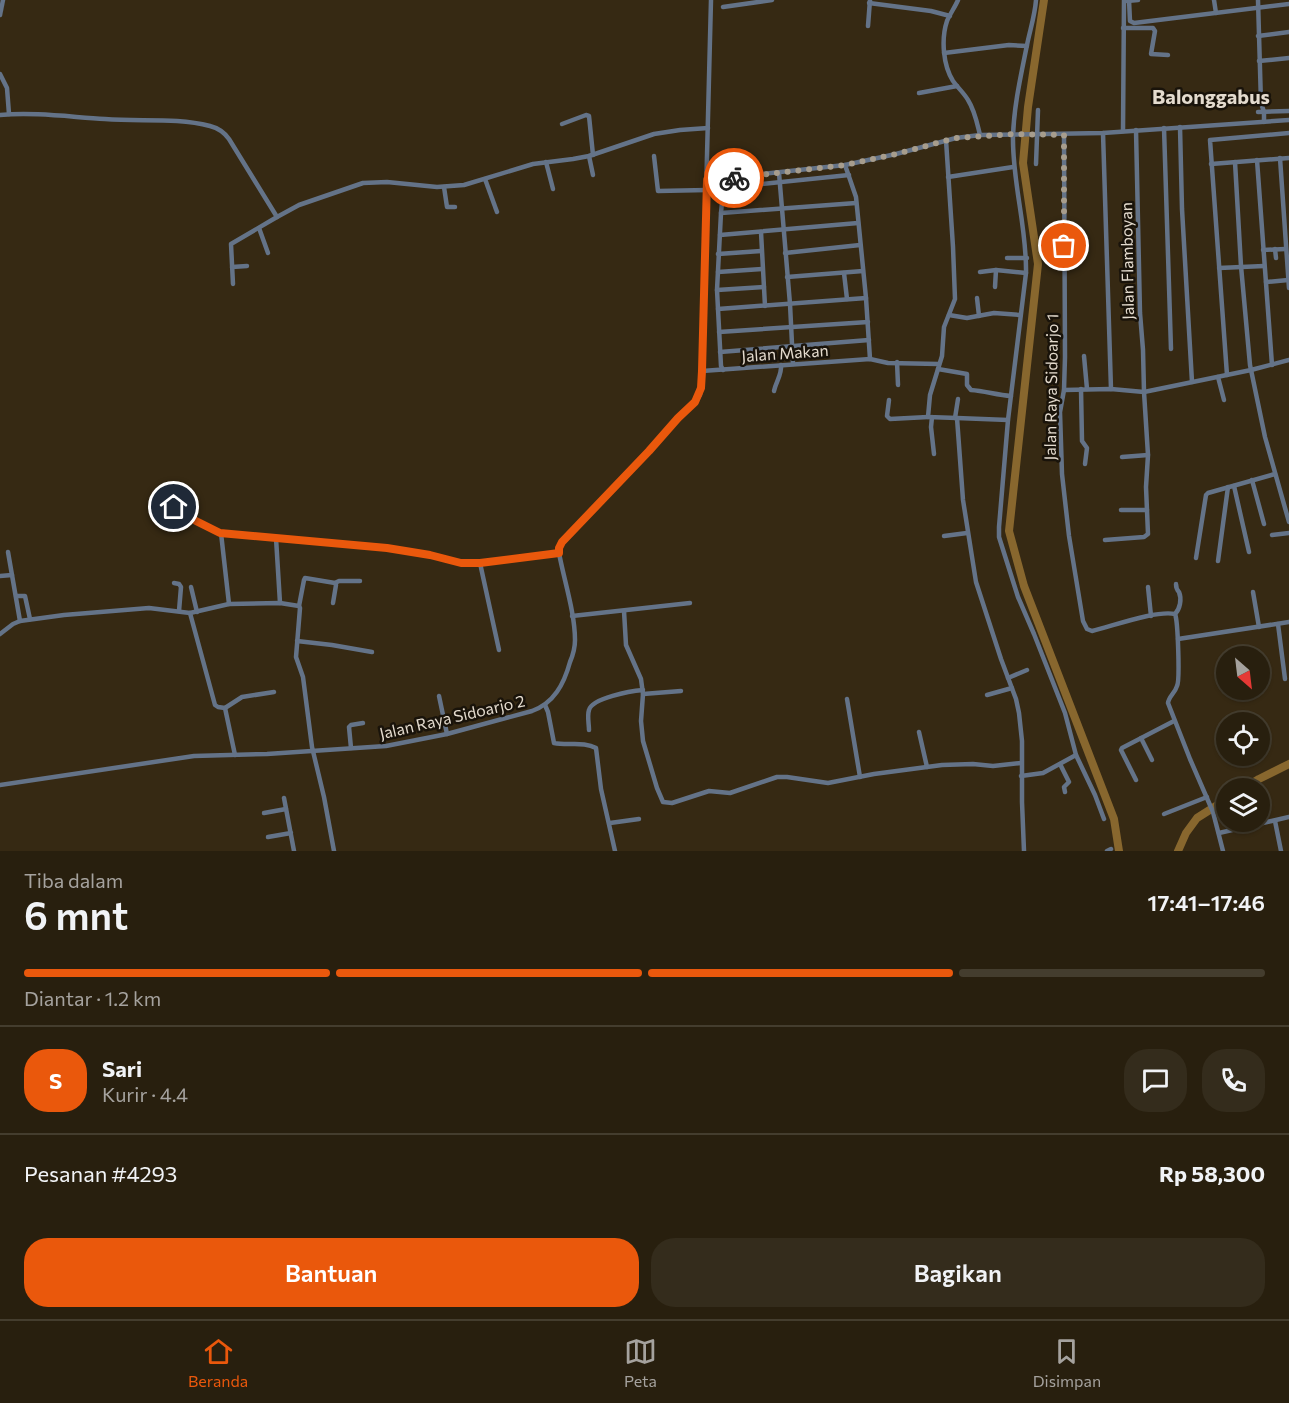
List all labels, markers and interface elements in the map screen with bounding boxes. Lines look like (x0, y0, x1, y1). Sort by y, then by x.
district label: Balonggabus (1152, 84, 1270, 108)
courier (704, 148, 764, 208)
icon: bike (718, 162, 751, 195)
street label: Jalan Flamboyan (1116, 202, 1137, 320)
pin (1038, 220, 1089, 271)
icon: bag (1047, 229, 1080, 262)
street label: Jalan Raya Sidoarjo 1 (1040, 313, 1061, 460)
street label: Jalan Makan (741, 340, 829, 365)
pin (148, 481, 199, 532)
icon: home (157, 490, 190, 523)
north arrow (1216, 646, 1270, 700)
map controls (1216, 646, 1270, 832)
street label: Jalan Raya Sidoarjo 2 (377, 690, 527, 742)
button: locate (1216, 712, 1270, 766)
button: layers (1216, 778, 1270, 832)
text: Tiba dalam (24, 868, 123, 892)
text: 17:41–17:46 (1148, 889, 1265, 916)
text: 6 mnt (24, 890, 128, 938)
text: Diantar · 1.2 km (24, 986, 161, 1010)
button: chat (1124, 1049, 1187, 1112)
button: phone (1202, 1049, 1265, 1112)
text: Sari (102, 1055, 142, 1082)
text: S (49, 1067, 62, 1094)
text: Kurir · 4.4 (102, 1082, 188, 1106)
text: Pesanan #4293 (24, 1160, 177, 1187)
text: Rp 58,300 (1159, 1160, 1265, 1187)
button: Bantuan (24, 1238, 639, 1307)
button: Bagikan (651, 1238, 1265, 1307)
tab: Beranda (188, 1335, 248, 1390)
tab: Peta (624, 1335, 657, 1390)
tab: Disimpan (1033, 1335, 1101, 1390)

